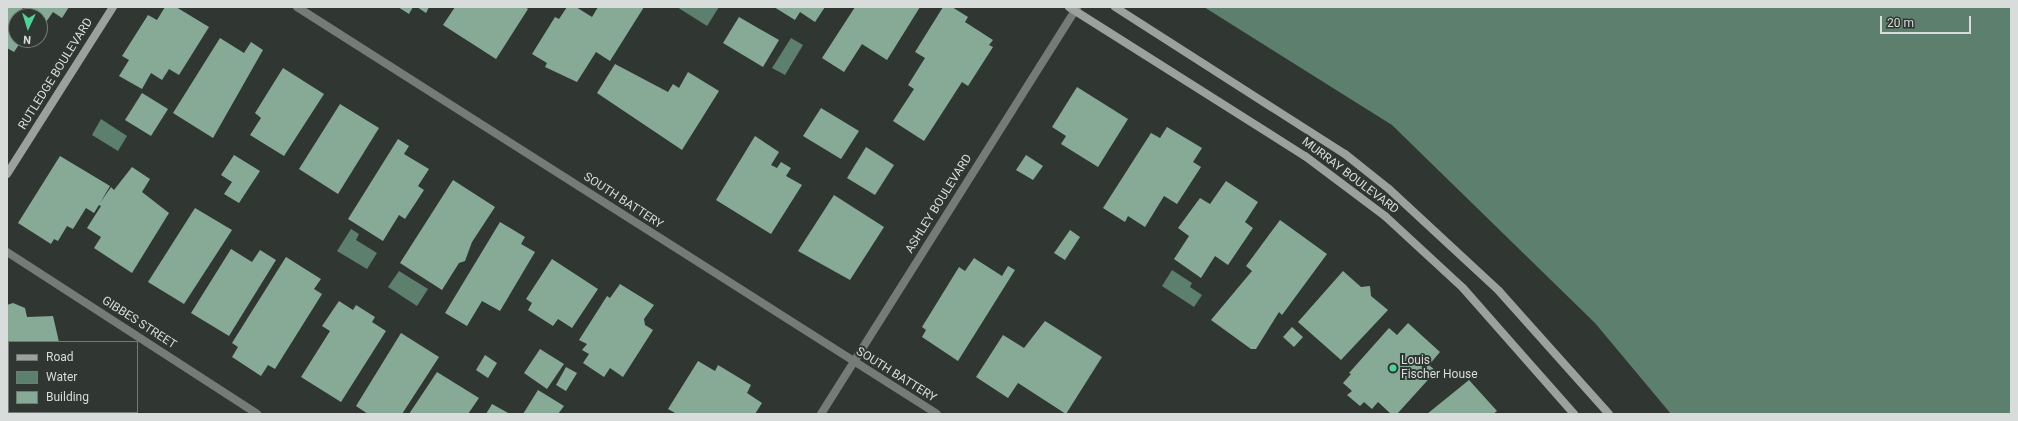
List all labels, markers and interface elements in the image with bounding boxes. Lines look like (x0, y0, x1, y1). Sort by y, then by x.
north arrow (8, 8, 48, 48)
scale bar (1882, 8, 1973, 34)
street label: RUTLEDGE BOULEVARD (16, 16, 96, 132)
text: 20 m (1887, 16, 1914, 30)
text: N (23, 33, 32, 46)
street label: MURRAY BOULEVARD (1299, 135, 1401, 217)
street label: ASHLEY BOULEVARD (903, 152, 975, 256)
street label: SOUTH BATTERY (581, 170, 665, 232)
street label: GIBBES STREET (99, 294, 179, 352)
legend (8, 341, 138, 413)
street label: SOUTH BATTERY (853, 345, 939, 405)
text: Road (46, 350, 74, 364)
place label: Louis Fischer House (1401, 354, 1478, 382)
marker: Louis Fischer House (1388, 363, 1398, 373)
text: Water (46, 370, 77, 384)
text: Building (46, 390, 89, 404)

